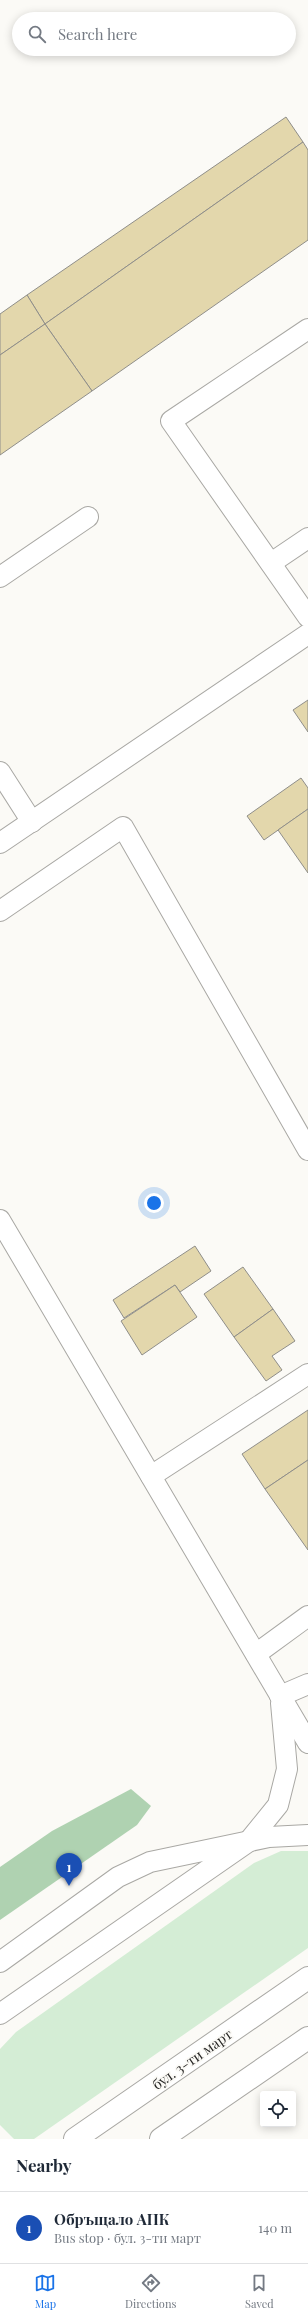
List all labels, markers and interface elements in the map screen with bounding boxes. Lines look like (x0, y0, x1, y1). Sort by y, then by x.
search box (12, 12, 296, 56)
icon: search (26, 23, 48, 45)
text: Search here (58, 24, 137, 44)
your location (144, 1193, 164, 1213)
pin: 1 (56, 1853, 82, 1886)
street label: бул. 3-ти март (148, 2024, 236, 2094)
map controls (260, 2091, 296, 2127)
button: locate (260, 2091, 296, 2127)
text: Nearby (16, 2154, 71, 2176)
text: Обръщало АПК (54, 2209, 170, 2229)
text: 1 (27, 2219, 31, 2236)
text: 140 m (258, 2219, 292, 2236)
text: Bus stop · бул. 3-ти март (54, 2229, 201, 2246)
tab: Map (34, 2272, 56, 2311)
tab: Directions (125, 2272, 176, 2311)
tab: Saved (245, 2272, 274, 2311)

